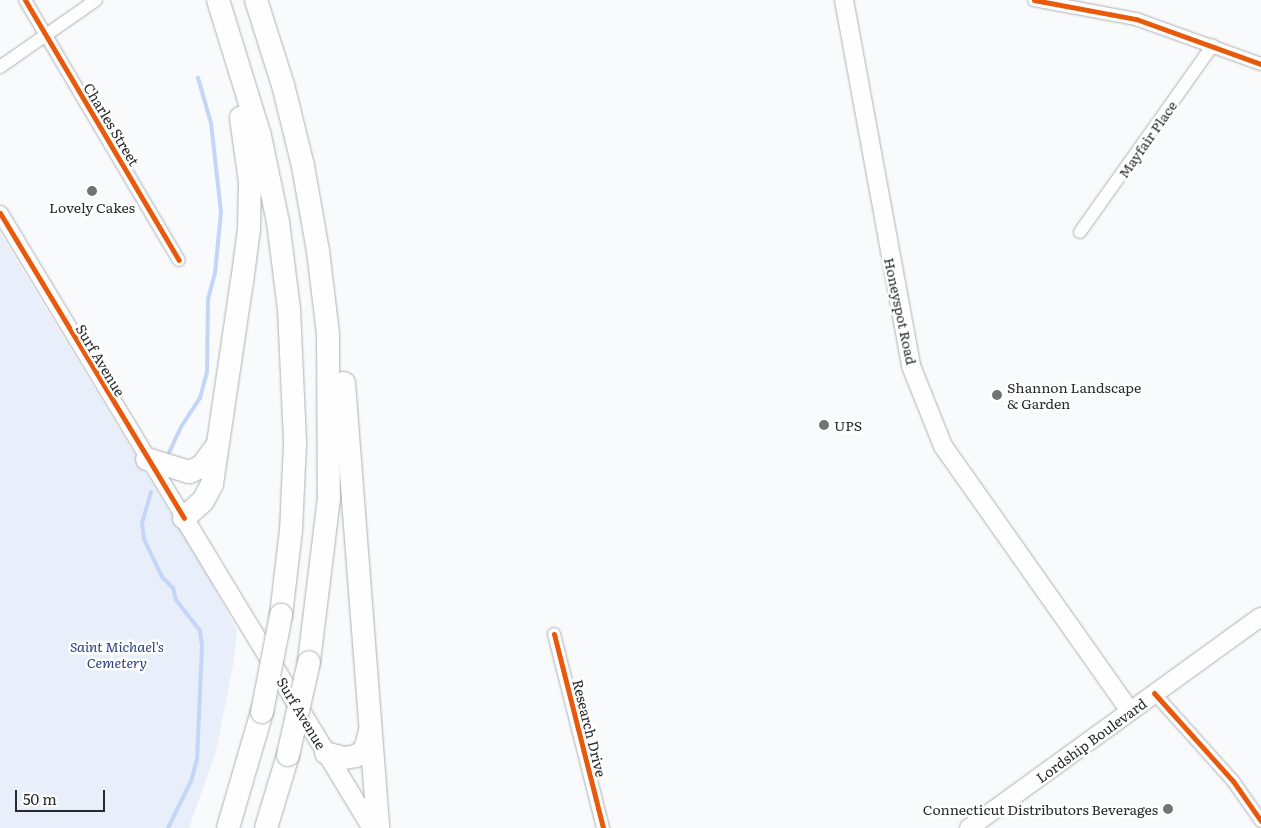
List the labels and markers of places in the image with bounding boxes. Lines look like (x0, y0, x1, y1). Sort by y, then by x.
marker: Lovely Cakes (86, 185, 98, 197)
place label: Lovely Cakes (49, 199, 135, 215)
place label: Shannon Landscape & Garden (1007, 379, 1141, 412)
marker: Shannon Landscape & Garden (991, 389, 1003, 401)
place label: UPS (834, 417, 862, 433)
marker: UPS (818, 419, 830, 431)
place label: Connecticut Distributors Beverages (923, 801, 1158, 817)
marker: Connecticut Distributors Beverages (1162, 803, 1174, 815)

